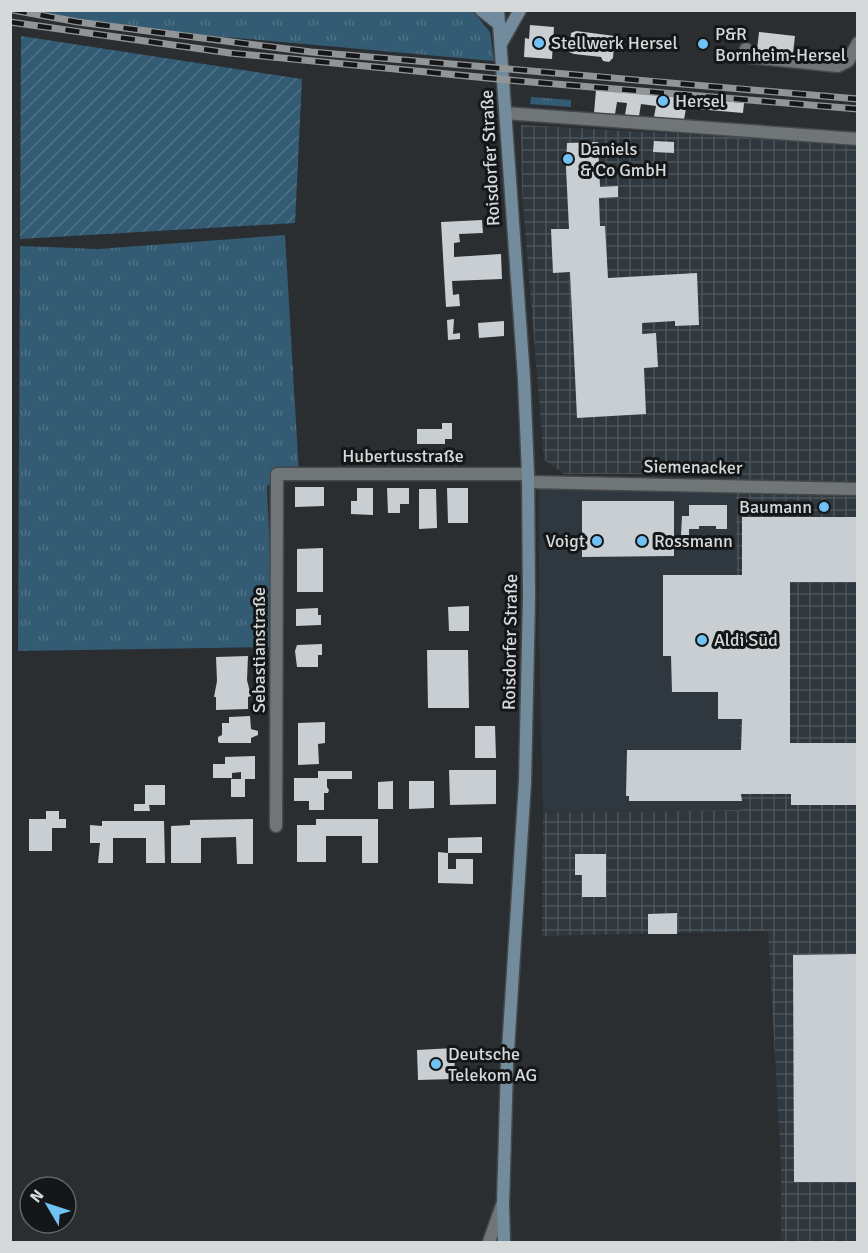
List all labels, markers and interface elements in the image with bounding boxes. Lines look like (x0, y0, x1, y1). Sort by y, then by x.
place label: P&R Bornheim-Hersel (715, 23, 846, 66)
place label: Stellwerk Hersel (551, 32, 678, 54)
marker: Stellwerk Hersel (532, 36, 546, 50)
marker: P&R Bornheim-Hersel (696, 37, 710, 51)
street label: Roisdorfer Straße (475, 89, 505, 227)
place label: Hersel (675, 90, 725, 112)
marker: Hersel (656, 94, 670, 108)
place label: Daniels & Co GmbH (580, 138, 667, 181)
marker: Daniels & Co GmbH (561, 152, 575, 166)
street label: Hubertusstraße (342, 445, 464, 467)
street label: Siemenacker (643, 455, 743, 479)
place label: Baumann (739, 496, 812, 518)
marker: Baumann (817, 500, 831, 514)
place label: Voigt (546, 530, 585, 552)
place label: Rossmann (654, 530, 733, 552)
marker: Voigt (590, 534, 604, 548)
marker: Rossmann (635, 534, 649, 548)
street label: Roisdorfer Straße (498, 574, 522, 710)
street label: Sebastianstraße (248, 587, 270, 713)
place label: Aldi Süd (714, 629, 778, 651)
marker: Aldi Süd (695, 633, 709, 647)
place label: Deutsche Telekom AG (448, 1043, 537, 1086)
marker: Deutsche Telekom AG (429, 1057, 443, 1071)
north arrow (18, 1175, 78, 1235)
text: N (26, 1186, 48, 1207)

